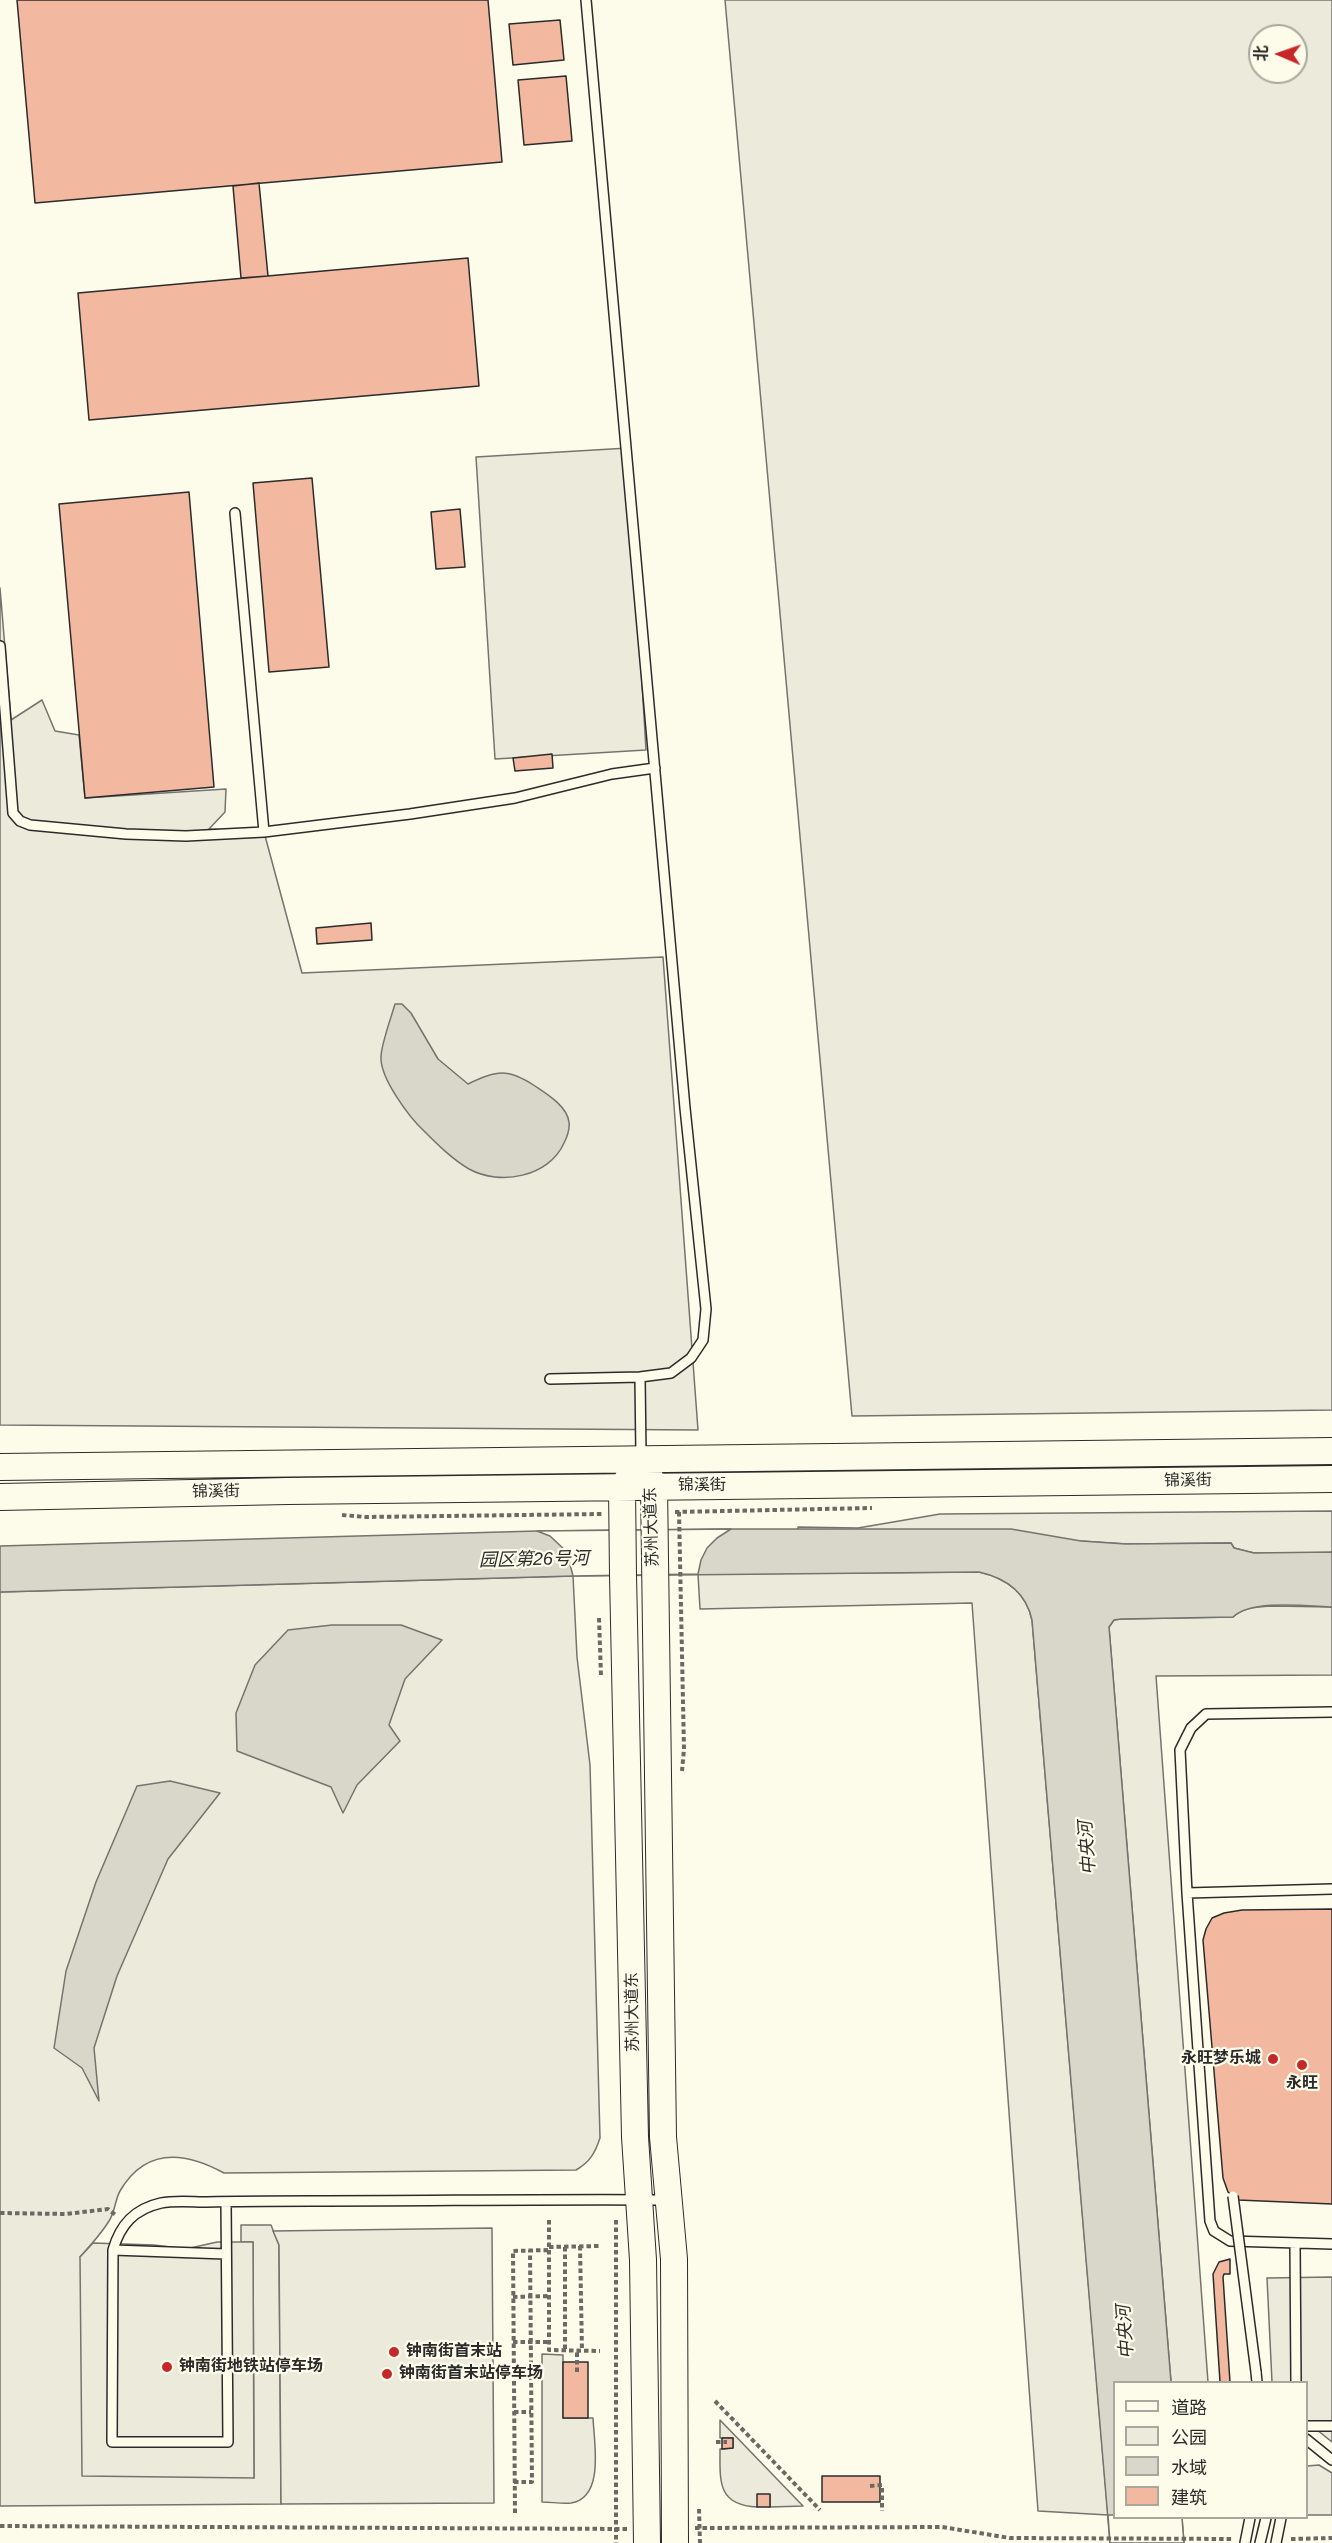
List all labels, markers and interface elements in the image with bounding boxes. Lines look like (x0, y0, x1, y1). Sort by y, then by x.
north arrow (1248, 24, 1308, 84)
text: 北 (1253, 45, 1270, 62)
street label: 锦溪街 (1164, 1471, 1212, 1491)
street label: 锦溪街 (678, 1476, 726, 1496)
street label: 锦溪街 (192, 1482, 240, 1502)
street label: 苏州大道东 (641, 1487, 663, 1567)
water label: 园区第26号河 (479, 1548, 589, 1572)
water label: 中央河 (1075, 1820, 1101, 1876)
street label: 苏州大道东 (623, 1972, 643, 2052)
place label: 永旺梦乐城 (1181, 2049, 1261, 2069)
marker: 永旺梦乐城 (1266, 2052, 1280, 2066)
marker: 永旺 (1295, 2058, 1309, 2072)
place label: 永旺 (1286, 2074, 1318, 2094)
water label: 中央河 (1113, 2304, 1139, 2360)
place label: 钟南街首末站 (406, 2342, 502, 2362)
marker: 钟南街首末站 (387, 2345, 401, 2359)
place label: 钟南街地铁站停车场 (179, 2357, 323, 2377)
marker: 钟南街地铁站停车场 (160, 2360, 174, 2374)
place label: 钟南街首末站停车场 (399, 2364, 543, 2384)
marker: 钟南街首末站停车场 (380, 2367, 394, 2381)
legend (1113, 2381, 1308, 2519)
text: 道路 (1171, 2398, 1207, 2418)
text: 公园 (1171, 2428, 1207, 2448)
text: 水域 (1171, 2458, 1207, 2478)
text: 建筑 (1171, 2488, 1207, 2508)

